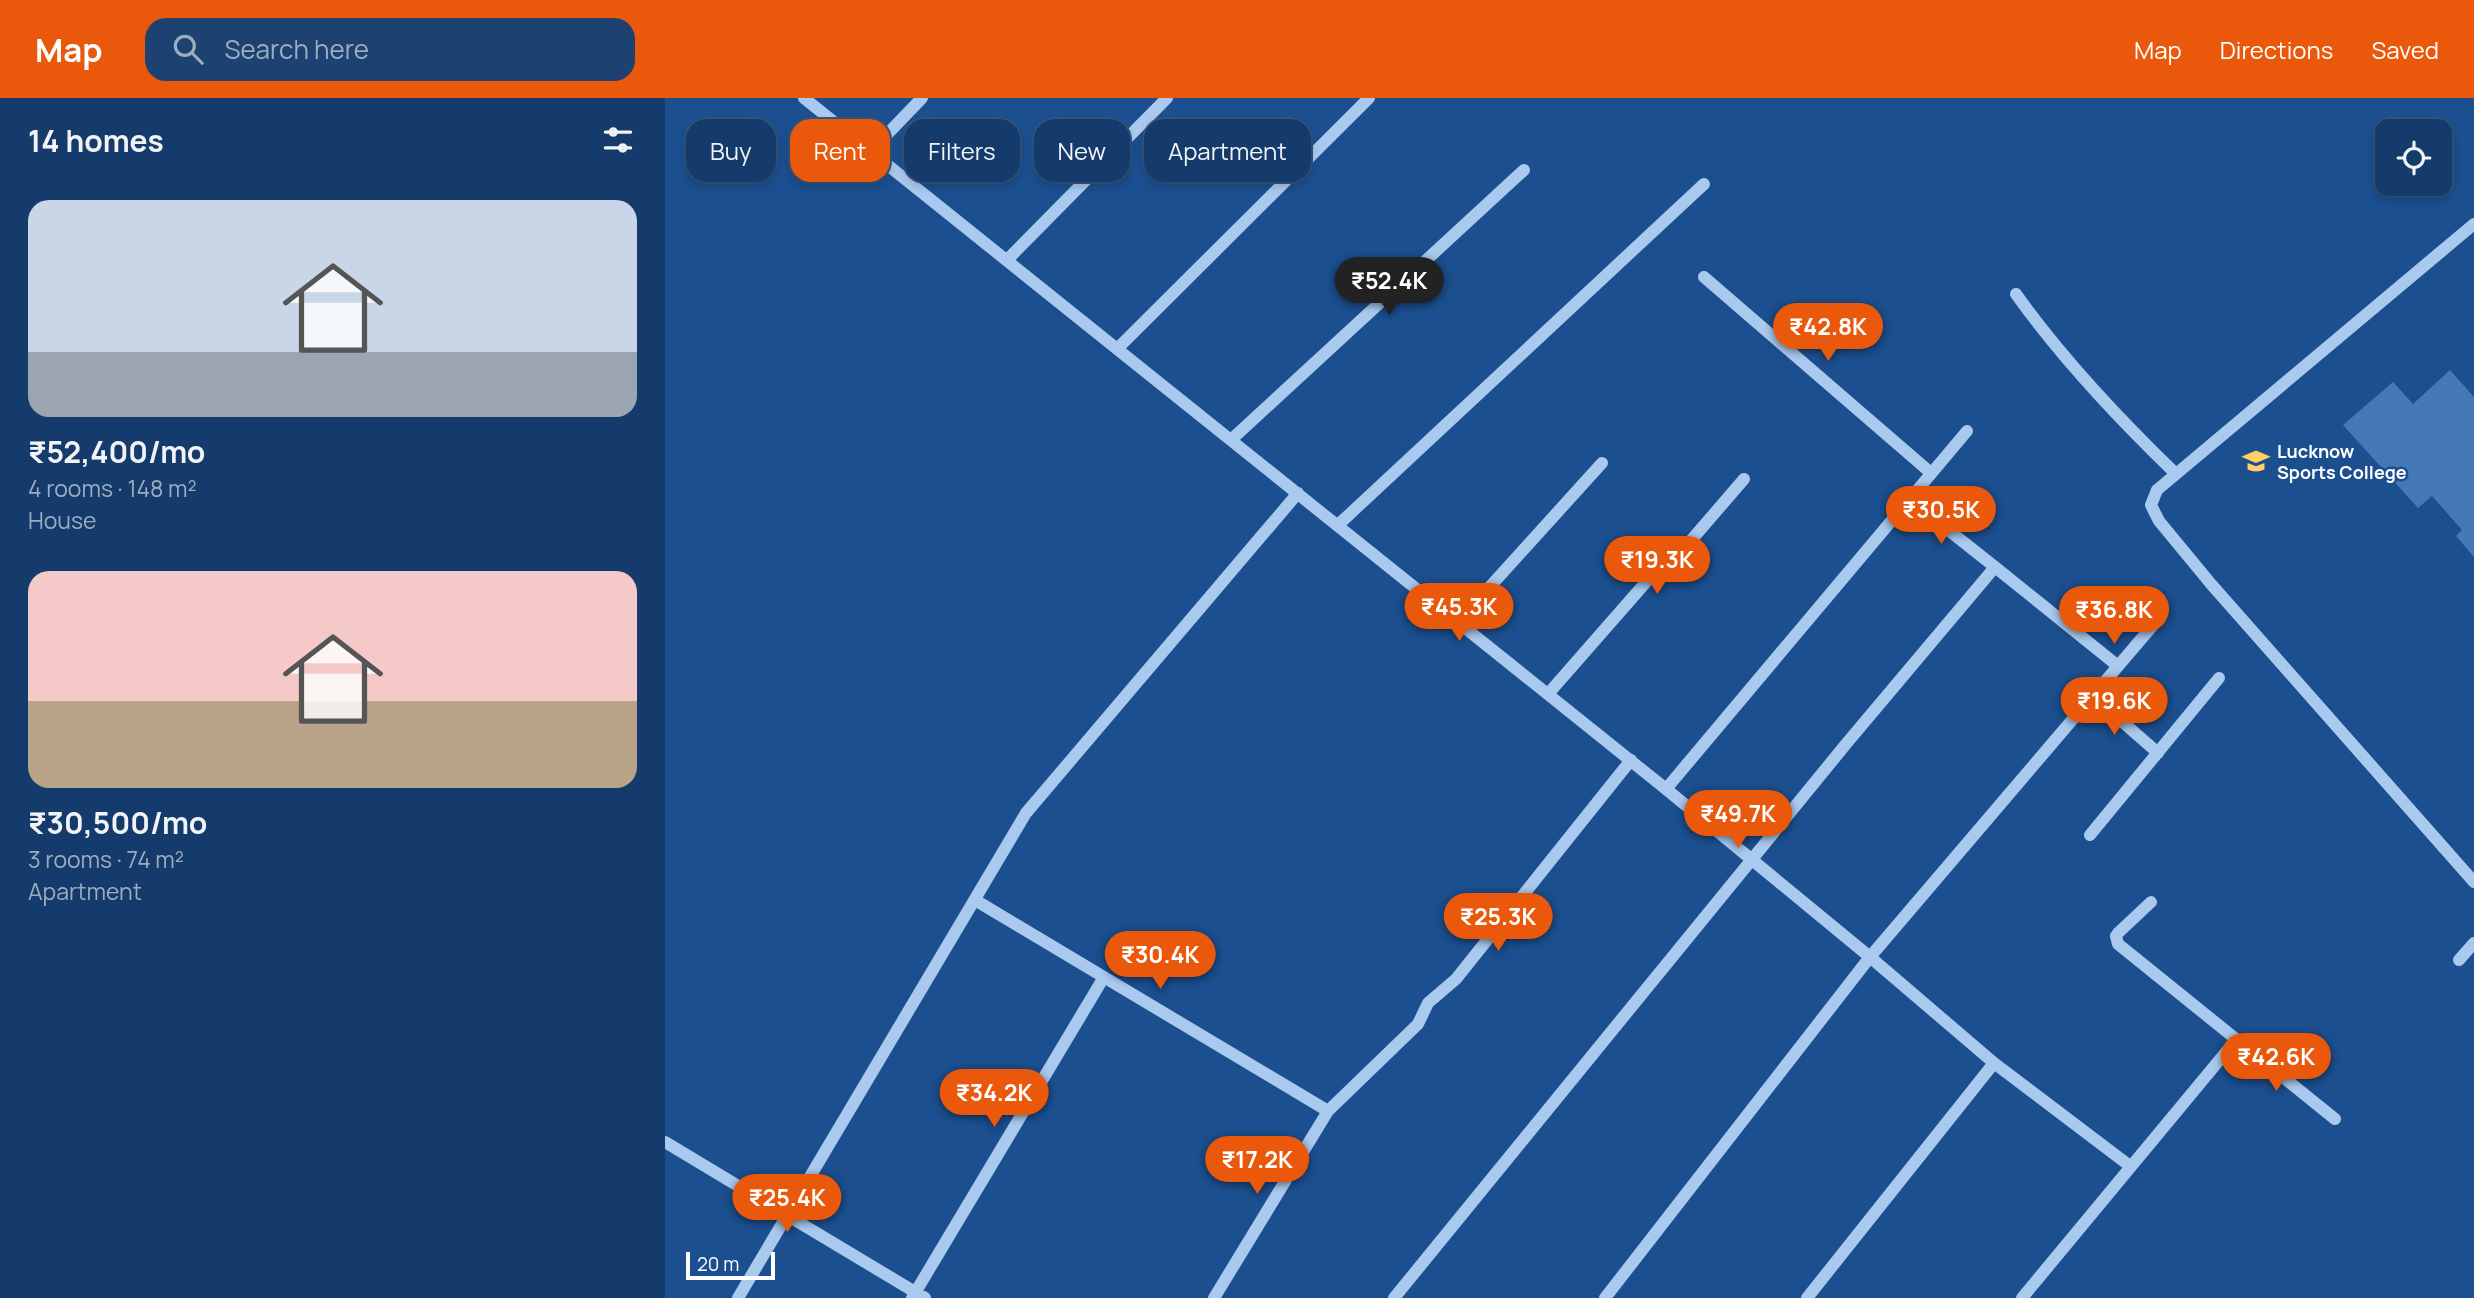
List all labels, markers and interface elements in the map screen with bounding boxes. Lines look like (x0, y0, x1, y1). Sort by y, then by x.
search box (145, 18, 635, 81)
text: Map (35, 27, 103, 72)
icon: search (169, 30, 207, 68)
text: Search here (225, 31, 369, 67)
text: Map (2134, 33, 2182, 66)
text: Directions (2220, 33, 2333, 66)
text: Saved (2371, 33, 2439, 66)
chip: Buy (686, 119, 776, 182)
chip: Rent (790, 119, 890, 182)
chip: Filters (904, 119, 1020, 182)
chip: New (1034, 119, 1130, 182)
chip: Apartment (1144, 119, 1311, 182)
map controls (2375, 119, 2452, 196)
button: locate (2375, 119, 2452, 196)
text: 14 homes (28, 120, 164, 161)
icon: filters (599, 121, 637, 159)
icon: home (270, 245, 396, 371)
pin: ₹52.4K (1332, 258, 1446, 317)
text: ₹52.4K (1351, 264, 1427, 296)
pin: ₹42.8K (1771, 303, 1885, 363)
text: ₹42.8K (1789, 310, 1867, 342)
text: ₹52,400/mo (28, 431, 205, 472)
place label: Lucknow Sports College (2277, 439, 2407, 484)
school or university icon: Lucknow Sports College (2241, 446, 2271, 476)
text: 4 rooms · 148 m² (28, 472, 197, 504)
pin: ₹30.5K (1884, 486, 1998, 546)
text: ₹30.5K (1902, 493, 1980, 525)
text: House (28, 504, 97, 536)
pin: ₹19.3K (1600, 536, 1714, 596)
text: ₹19.3K (1620, 543, 1694, 575)
pin: ₹45.3K (1402, 584, 1516, 643)
pin: ₹36.8K (2057, 587, 2171, 646)
text: ₹45.3K (1421, 590, 1497, 622)
text: ₹36.8K (2075, 593, 2153, 625)
icon: home (270, 616, 396, 742)
pin: ₹19.6K (2057, 678, 2171, 737)
text: ₹19.6K (2077, 684, 2151, 716)
pin: ₹49.7K (1681, 790, 1795, 850)
text: ₹49.7K (1700, 797, 1776, 829)
text: ₹30,500/mo (28, 802, 207, 843)
text: 3 rooms · 74 m² (28, 843, 184, 875)
text: Apartment (28, 875, 142, 907)
pin: ₹25.3K (1441, 894, 1555, 953)
text: ₹25.3K (1460, 900, 1536, 932)
pin: ₹30.4K (1103, 932, 1217, 991)
text: ₹30.4K (1121, 938, 1199, 970)
pin: ₹42.6K (2219, 1034, 2333, 1093)
text: ₹42.6K (2237, 1040, 2315, 1072)
pin: ₹34.2K (937, 1070, 1051, 1129)
text: ₹34.2K (956, 1076, 1032, 1108)
pin: ₹17.2K (1200, 1136, 1314, 1196)
text: ₹17.2K (1221, 1143, 1293, 1175)
pin: ₹25.4K (730, 1174, 844, 1234)
text: ₹25.4K (748, 1181, 826, 1213)
scale bar (686, 1249, 775, 1281)
text: 20 m (697, 1251, 739, 1277)

